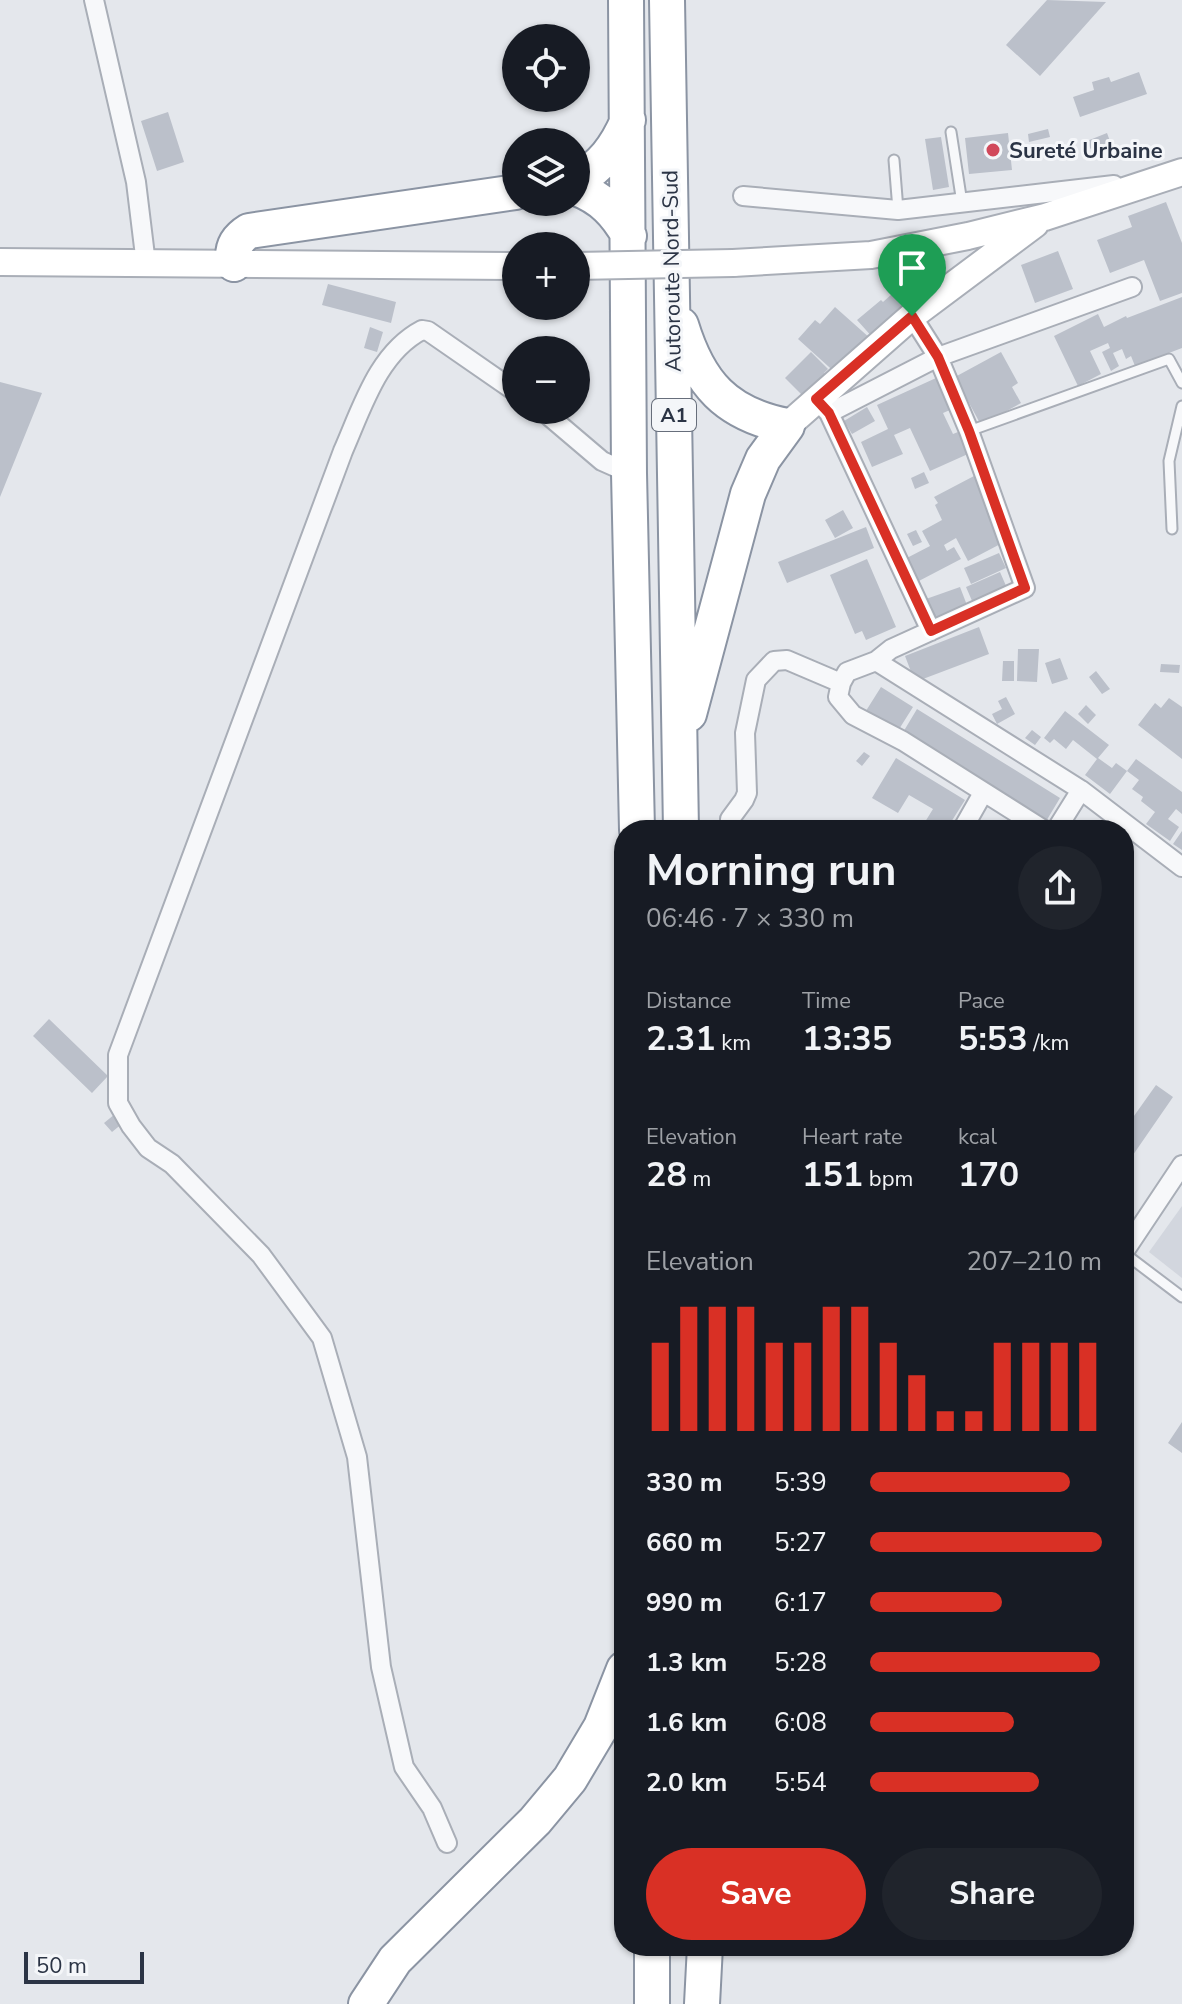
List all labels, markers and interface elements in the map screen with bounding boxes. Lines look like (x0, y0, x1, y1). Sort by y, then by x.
map controls (502, 24, 590, 424)
button: locate (502, 24, 590, 112)
button: layers (502, 128, 590, 216)
place label: Sureté Urbaine (1009, 136, 1163, 166)
marker: Sureté Urbaine (984, 141, 1002, 159)
street label: Autoroute Nord-Sud (655, 170, 689, 372)
button: + (502, 232, 590, 320)
pin (878, 234, 946, 316)
icon: arrive (890, 246, 934, 290)
button: − (502, 336, 590, 424)
road number: A1 (652, 399, 696, 431)
text: Morning run (646, 841, 896, 901)
button: share (1018, 846, 1102, 930)
text: 06:46 · 7 × 330 m (646, 901, 854, 936)
text: Distance (646, 986, 731, 1016)
text: Time (802, 986, 851, 1016)
text: Pace (958, 986, 1005, 1016)
text: 2.31 (646, 1016, 716, 1062)
text: 13:35 (802, 1016, 892, 1062)
text: 5:53 (958, 1016, 1028, 1062)
text: km (716, 1028, 751, 1058)
text: /km (1028, 1028, 1069, 1058)
text: Elevation (646, 1122, 737, 1152)
text: Heart rate (802, 1122, 903, 1152)
text: kcal (958, 1122, 997, 1152)
text: 28 (646, 1152, 687, 1198)
text: 151 (802, 1152, 863, 1198)
text: 170 (958, 1152, 1019, 1198)
text: m (687, 1164, 711, 1194)
text: bpm (863, 1164, 913, 1194)
text: Elevation (646, 1244, 754, 1279)
text: 207–210 m (966, 1244, 1102, 1279)
text: 330 m (646, 1465, 723, 1500)
text: 5:39 (774, 1465, 827, 1500)
text: 660 m (646, 1525, 723, 1560)
text: 5:27 (774, 1525, 827, 1560)
text: 990 m (646, 1585, 723, 1620)
text: 6:17 (774, 1585, 827, 1620)
text: 1.3 km (646, 1645, 727, 1680)
text: 5:28 (774, 1645, 827, 1680)
text: 1.6 km (646, 1705, 727, 1740)
text: 6:08 (774, 1705, 827, 1740)
text: 2.0 km (646, 1765, 727, 1800)
text: 5:54 (774, 1765, 827, 1800)
button: Save (646, 1848, 866, 1940)
button: Share (882, 1848, 1102, 1940)
scale bar (24, 1948, 144, 1984)
text: 50 m (36, 1951, 87, 1981)

